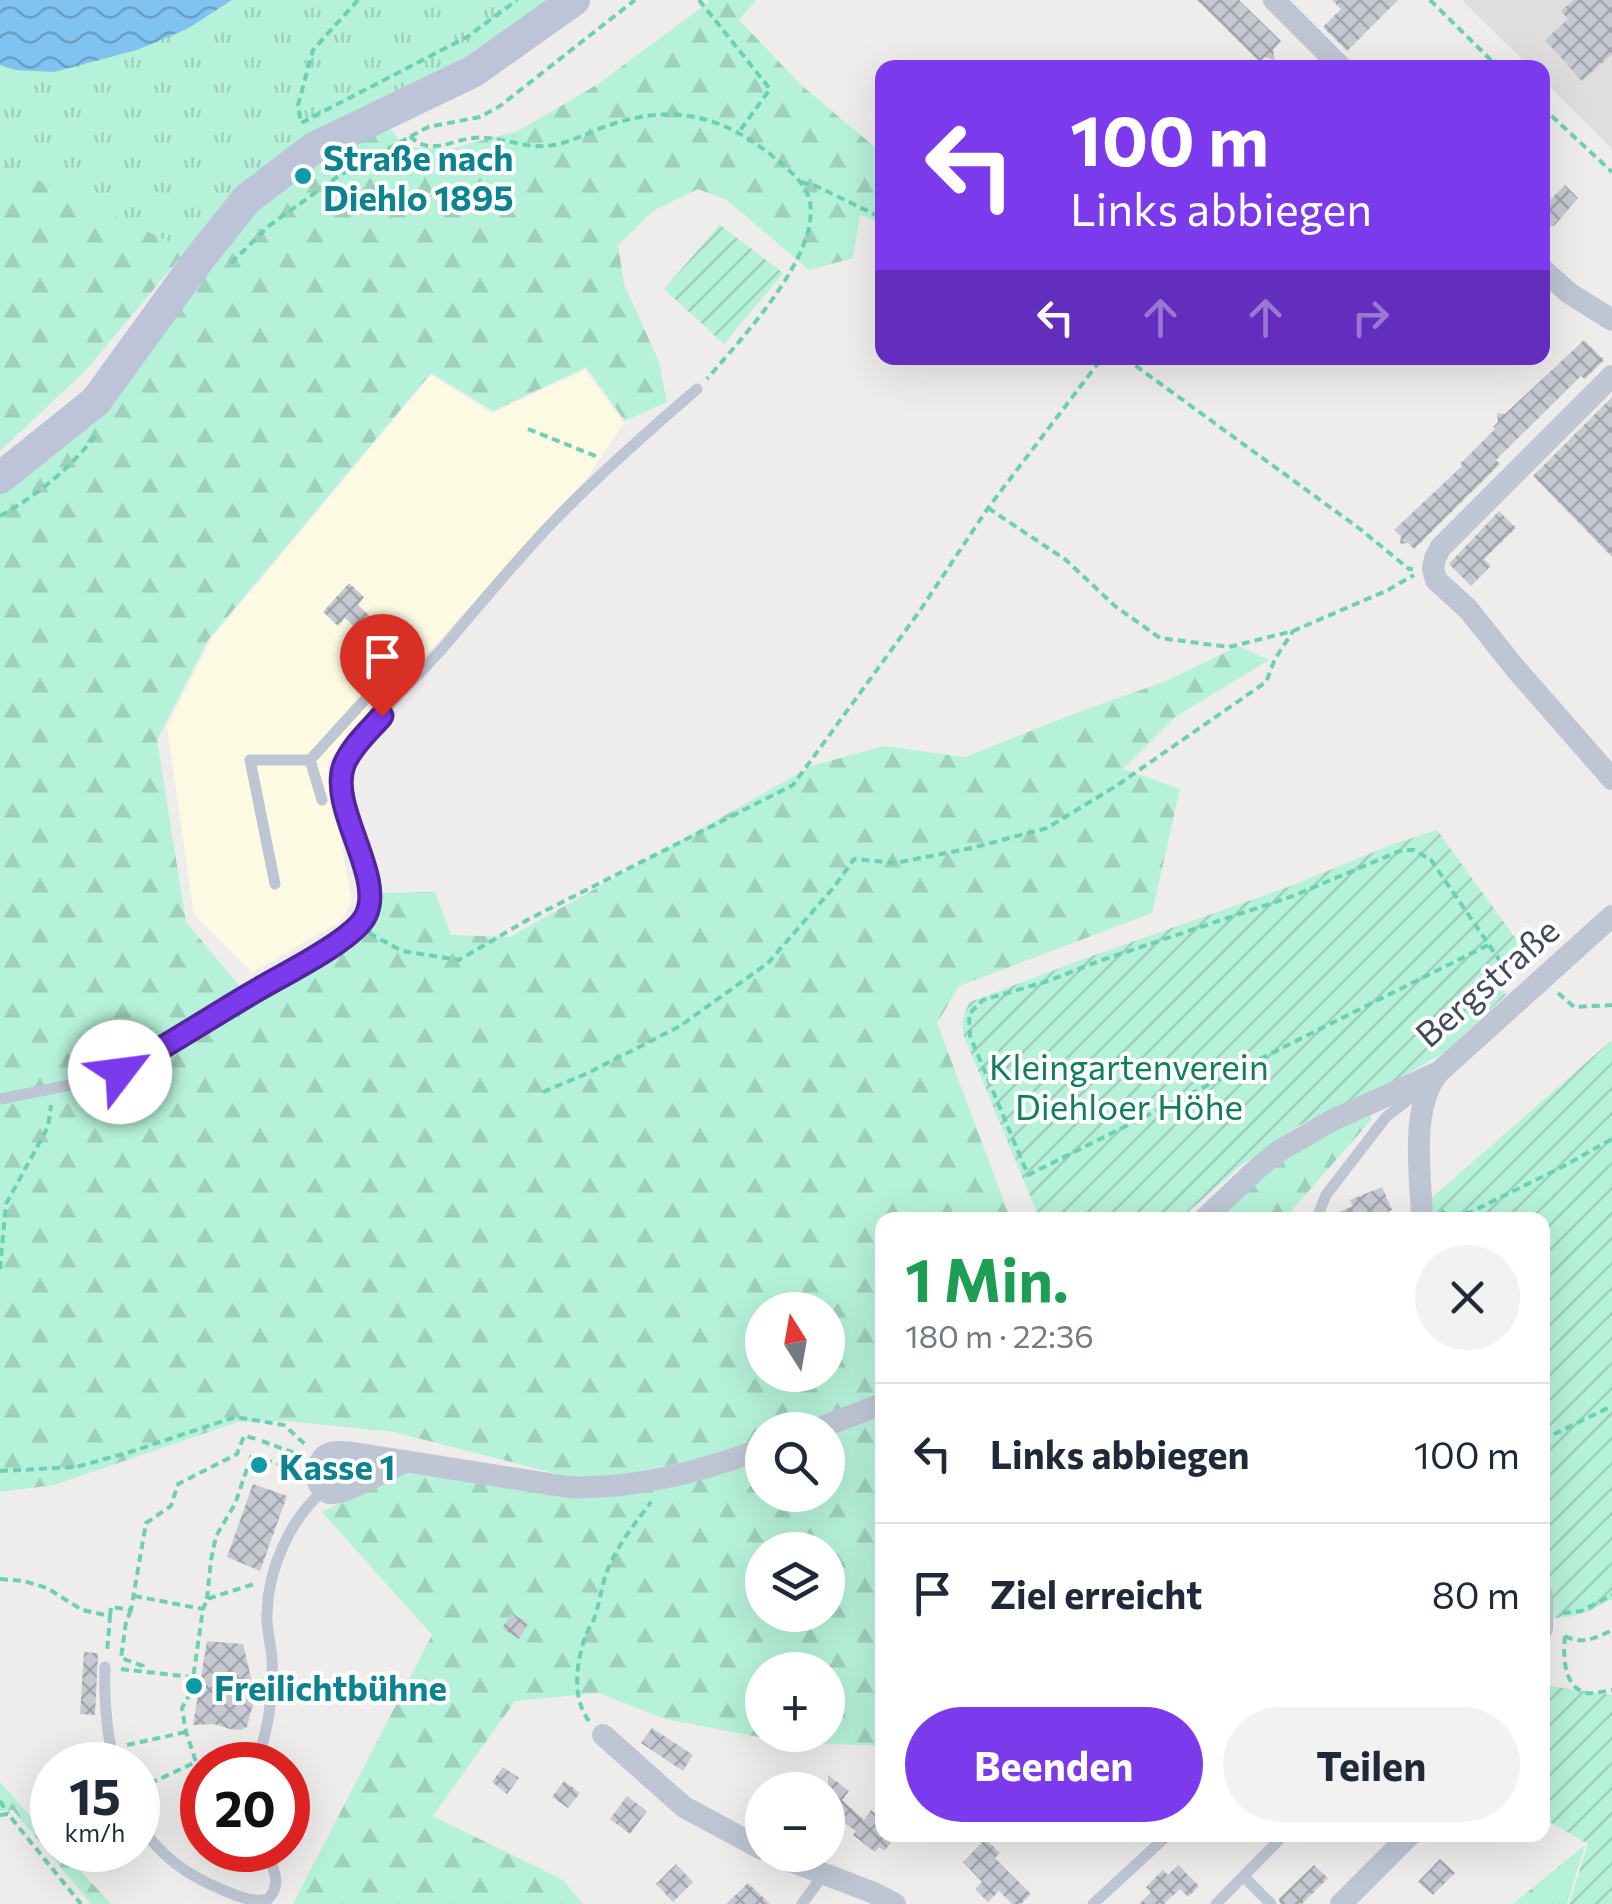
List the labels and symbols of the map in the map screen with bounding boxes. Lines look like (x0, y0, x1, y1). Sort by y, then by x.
place label: Straße nach Diehlo 1895 (323, 135, 514, 218)
marker: Straße nach Diehlo 1895 (292, 165, 314, 187)
pin (340, 614, 425, 717)
street label: Bergstraße (1406, 907, 1566, 1055)
position arrow (68, 1020, 172, 1124)
park label: Kleingartenverein Diehloer Höhe (989, 1044, 1269, 1127)
north arrow (745, 1292, 845, 1392)
place label: Kasse 1 (279, 1444, 395, 1487)
marker: Kasse 1 (248, 1454, 270, 1476)
place label: Freilichtbühne (214, 1665, 447, 1708)
marker: Freilichtbühne (183, 1675, 205, 1697)
speed limit sign: 20 (180, 1742, 310, 1872)

